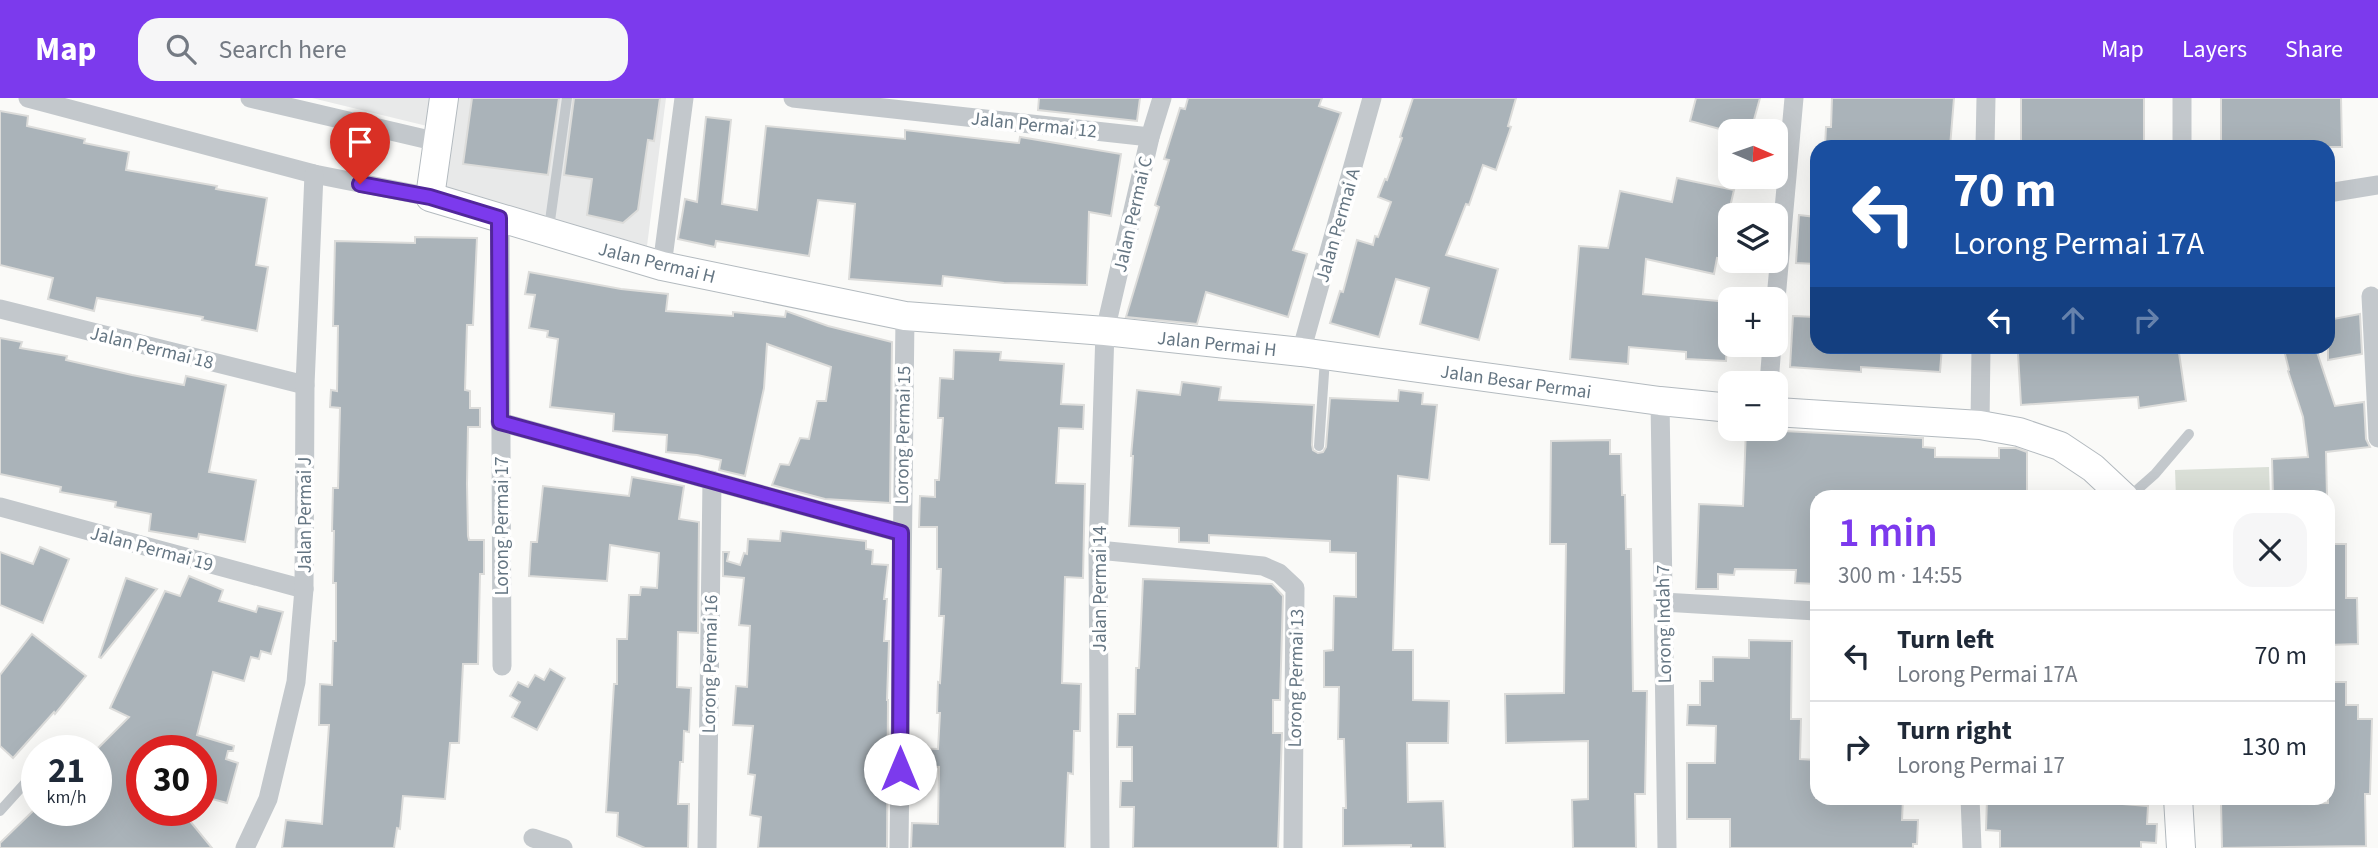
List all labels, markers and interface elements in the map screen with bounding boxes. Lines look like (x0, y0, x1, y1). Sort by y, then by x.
search box (138, 18, 628, 81)
text: Map (35, 26, 96, 73)
icon: search (162, 30, 200, 68)
text: Search here (218, 31, 347, 68)
text: Map (2101, 32, 2144, 67)
text: Layers (2182, 32, 2247, 67)
text: Share (2285, 32, 2343, 67)
street label: Jalan Permai 12 (970, 105, 1098, 146)
pin (330, 112, 390, 184)
north arrow (1718, 119, 1788, 189)
map controls (1718, 119, 1788, 441)
icon: arrive (341, 123, 379, 161)
street label: Jalan Permai C (1107, 154, 1160, 275)
text: 70 m (1953, 156, 2057, 226)
street label: Jalan Permai A (1309, 164, 1368, 286)
icon: left (1838, 168, 1929, 259)
button: layers (1718, 203, 1788, 273)
text: Lorong Permai 17A (1953, 221, 2204, 267)
street label: Jalan Permai H (595, 236, 718, 291)
button: + (1718, 287, 1788, 357)
icon: left (1981, 301, 2019, 339)
icon: ahead (2054, 301, 2092, 339)
icon: right (2127, 301, 2165, 339)
street label: Jalan Permai 18 (87, 320, 216, 377)
street label: Jalan Permai H (1156, 325, 1278, 364)
street label: Jalan Besar Permai (1439, 359, 1593, 406)
street label: Lorong Permai 15 (889, 365, 918, 505)
button: − (1718, 371, 1788, 441)
street label: Jalan Permai J (292, 457, 319, 573)
street label: Lorong Permai 17 (489, 457, 516, 595)
text: 1 min (1838, 503, 1938, 563)
button: close (2233, 513, 2307, 587)
street label: Jalan Permai 19 (87, 520, 216, 579)
street label: Jalan Permai 14 (1087, 526, 1114, 652)
text: 300 m · 14:55 (1838, 559, 1962, 592)
street label: Lorong Indah 7 (1650, 564, 1679, 684)
street label: Lorong Permai 16 (696, 594, 725, 734)
street label: Lorong Permai 13 (1282, 608, 1311, 748)
text: Turn left (1897, 621, 1994, 658)
icon: left (1838, 637, 1876, 675)
text: 70 m (2254, 637, 2307, 674)
text: Lorong Permai 17A (1897, 658, 2078, 691)
text: Turn right (1897, 712, 2012, 749)
icon: right (1838, 728, 1876, 766)
text: 130 m (2241, 728, 2307, 765)
position arrow (863, 732, 937, 806)
speed limit sign: 30 (126, 735, 217, 826)
text: 21 (48, 746, 85, 796)
text: Lorong Permai 17 (1897, 749, 2065, 782)
text: km/h (47, 785, 86, 810)

